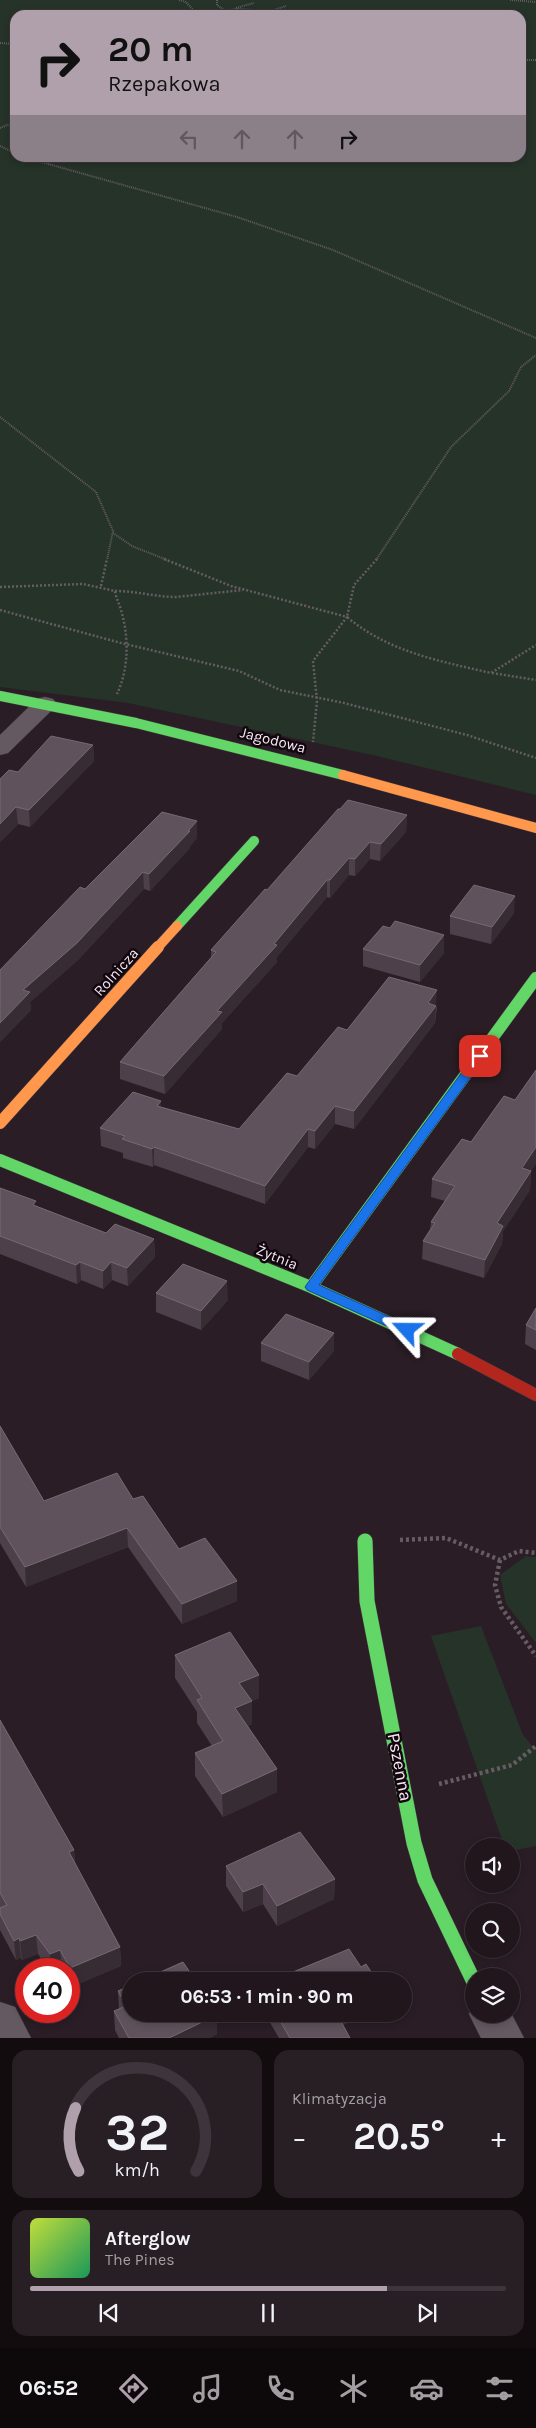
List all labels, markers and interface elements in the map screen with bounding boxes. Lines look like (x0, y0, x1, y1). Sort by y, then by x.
text: 20 m (108, 29, 193, 70)
icon: right (25, 30, 90, 95)
text: Rzepakowa (108, 71, 221, 97)
icon: left (175, 125, 203, 153)
icon: ahead (228, 125, 256, 153)
icon: ahead (281, 125, 309, 153)
icon: right (334, 125, 362, 153)
street label: Jagodowa (238, 723, 308, 757)
street label: Rolnicza (90, 944, 142, 1000)
pin (459, 1035, 501, 1077)
icon: arrive (466, 1042, 494, 1070)
street label: Żytnia (254, 1241, 300, 1273)
position arrow (380, 1303, 432, 1355)
street label: Pszenna (383, 1731, 417, 1803)
map controls (465, 1838, 520, 2023)
button: sound (465, 1838, 520, 1893)
button: search (465, 1903, 520, 1958)
speed limit sign: 40 (15, 1958, 80, 2023)
button: layers (465, 1968, 520, 2023)
text: 06:53 · 1 min · 90 m (180, 1986, 354, 2008)
text: Klimatyzacja (292, 2089, 387, 2108)
text: 32 (105, 2102, 169, 2163)
text: 20.5° (353, 2114, 445, 2159)
text: − (292, 2121, 307, 2154)
text: + (491, 2121, 506, 2154)
text: km/h (114, 2160, 160, 2181)
text: Afterglow (105, 2228, 191, 2250)
text: The Pines (105, 2250, 175, 2269)
icon: previous (95, 2299, 123, 2327)
icon: pause (254, 2299, 282, 2327)
icon: next (413, 2299, 441, 2327)
icon: directions (116, 2371, 151, 2406)
icon: music (190, 2371, 225, 2406)
icon: phone (263, 2371, 298, 2406)
icon: climate (336, 2371, 371, 2406)
icon: car (409, 2371, 444, 2406)
icon: filters (482, 2371, 517, 2406)
text: 06:52 (19, 2375, 78, 2401)

